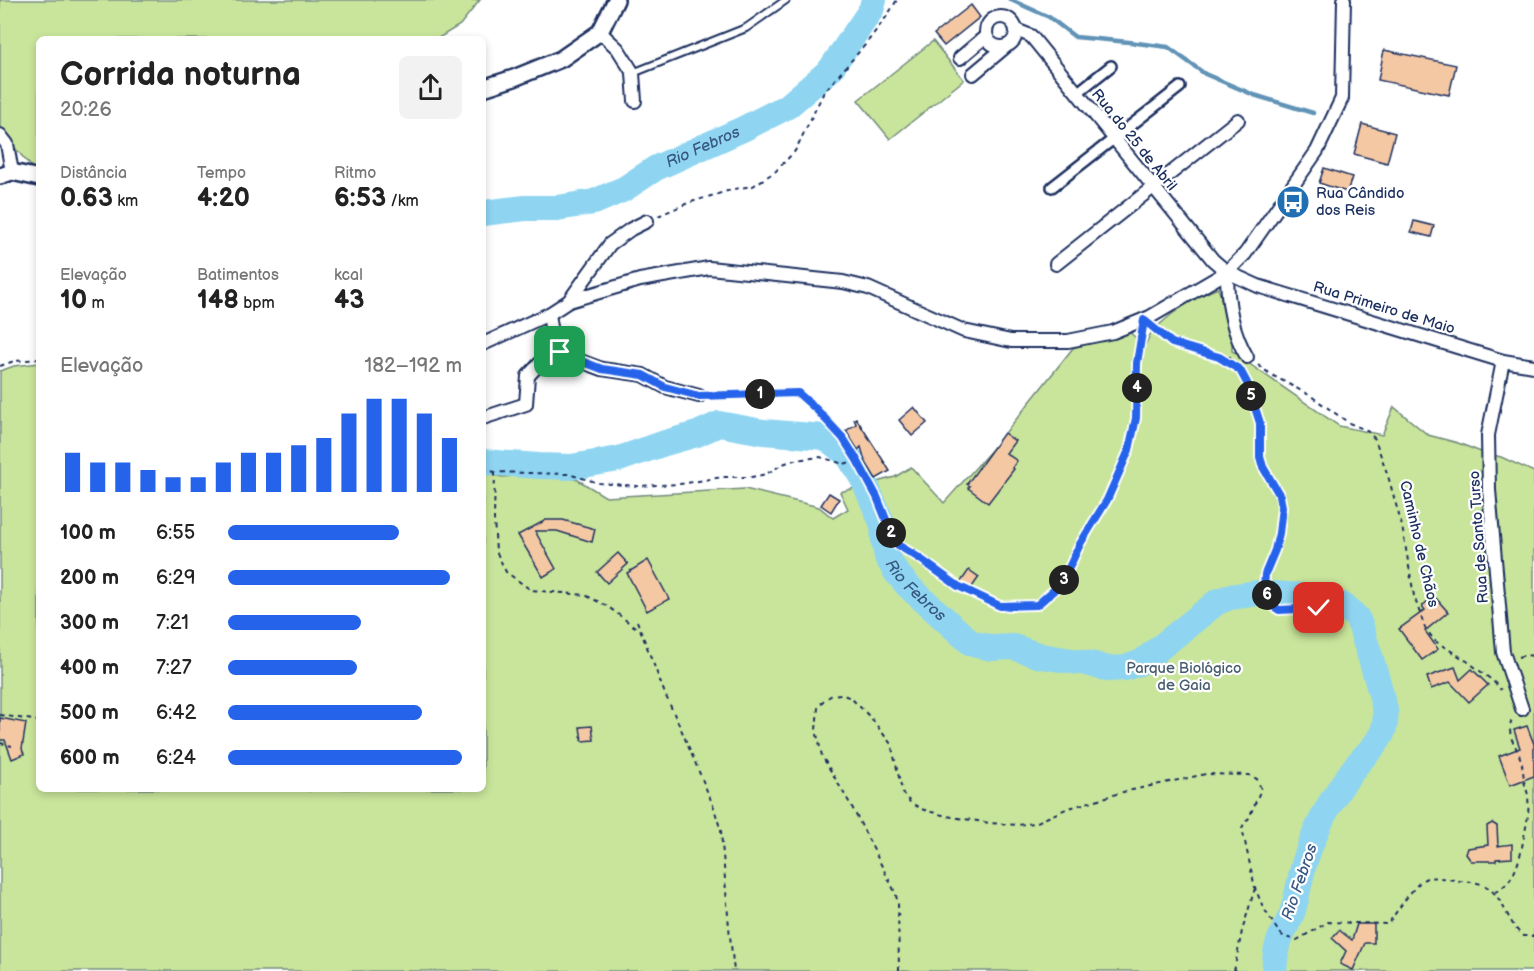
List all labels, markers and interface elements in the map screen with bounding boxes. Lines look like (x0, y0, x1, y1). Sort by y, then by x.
text: Corrida noturna (60, 55, 301, 95)
button: share (399, 56, 462, 119)
street label: Rua do 25 de Abril (1087, 85, 1181, 195)
text: 20:26 (60, 98, 112, 122)
water label: Rio Febros (663, 122, 743, 172)
text: Distância (60, 164, 127, 183)
text: Tempo (197, 164, 246, 183)
text: Ritmo (334, 164, 376, 183)
text: 0.63 (60, 183, 113, 214)
text: 4:20 (197, 183, 250, 214)
text: 6:53 (334, 183, 386, 214)
bus stop icon: Rua Cândido dos Reis (1275, 184, 1311, 220)
place label: Rua Cândido dos Reis (1316, 184, 1404, 220)
text: km (113, 192, 138, 211)
text: /km (386, 192, 419, 211)
text: Elevação (60, 266, 127, 285)
text: Batimentos (197, 266, 279, 285)
text: kcal (334, 266, 363, 285)
street label: Rua Primeiro de Maio (1311, 277, 1457, 339)
text: 10 (60, 285, 87, 316)
text: 148 (197, 285, 239, 316)
text: 43 (334, 285, 365, 316)
text: m (87, 294, 105, 313)
text: bpm (239, 294, 275, 313)
pin (534, 326, 585, 377)
icon: arrive (543, 335, 576, 368)
text: Elevação (60, 354, 143, 378)
text: 182–192 m (365, 354, 462, 378)
pin: 4 (1122, 373, 1152, 403)
text: 4 (1132, 378, 1142, 397)
pin: 1 (745, 379, 775, 409)
pin: 5 (1236, 381, 1266, 411)
text: 1 (757, 384, 763, 403)
text: 5 (1246, 386, 1256, 405)
street label: Rua de Santo Turso (1465, 470, 1493, 604)
street label: Caminho de Chãos (1395, 479, 1443, 610)
pin: 2 (876, 518, 906, 548)
text: 100 m (60, 521, 116, 545)
text: 6:55 (156, 521, 195, 545)
text: 2 (886, 523, 896, 542)
water label: Rio Febros (881, 556, 950, 625)
pin: 3 (1049, 565, 1079, 595)
text: 200 m (60, 566, 119, 590)
text: 6:29 (156, 566, 196, 590)
text: 3 (1059, 570, 1069, 589)
pin: 6 (1252, 580, 1282, 610)
pin (1293, 582, 1344, 633)
text: 6 (1262, 585, 1272, 604)
icon: check (1302, 591, 1335, 624)
text: 300 m (60, 611, 119, 635)
text: 7:21 (156, 611, 189, 635)
text: 400 m (60, 656, 119, 680)
text: 7:27 (156, 656, 191, 680)
park label: Parque Biológico de Gaia (1126, 659, 1242, 695)
text: 500 m (60, 701, 119, 725)
text: 6:42 (156, 701, 196, 725)
text: 600 m (60, 746, 120, 770)
text: 6:24 (156, 746, 196, 770)
water label: Rio Febros (1278, 841, 1322, 923)

